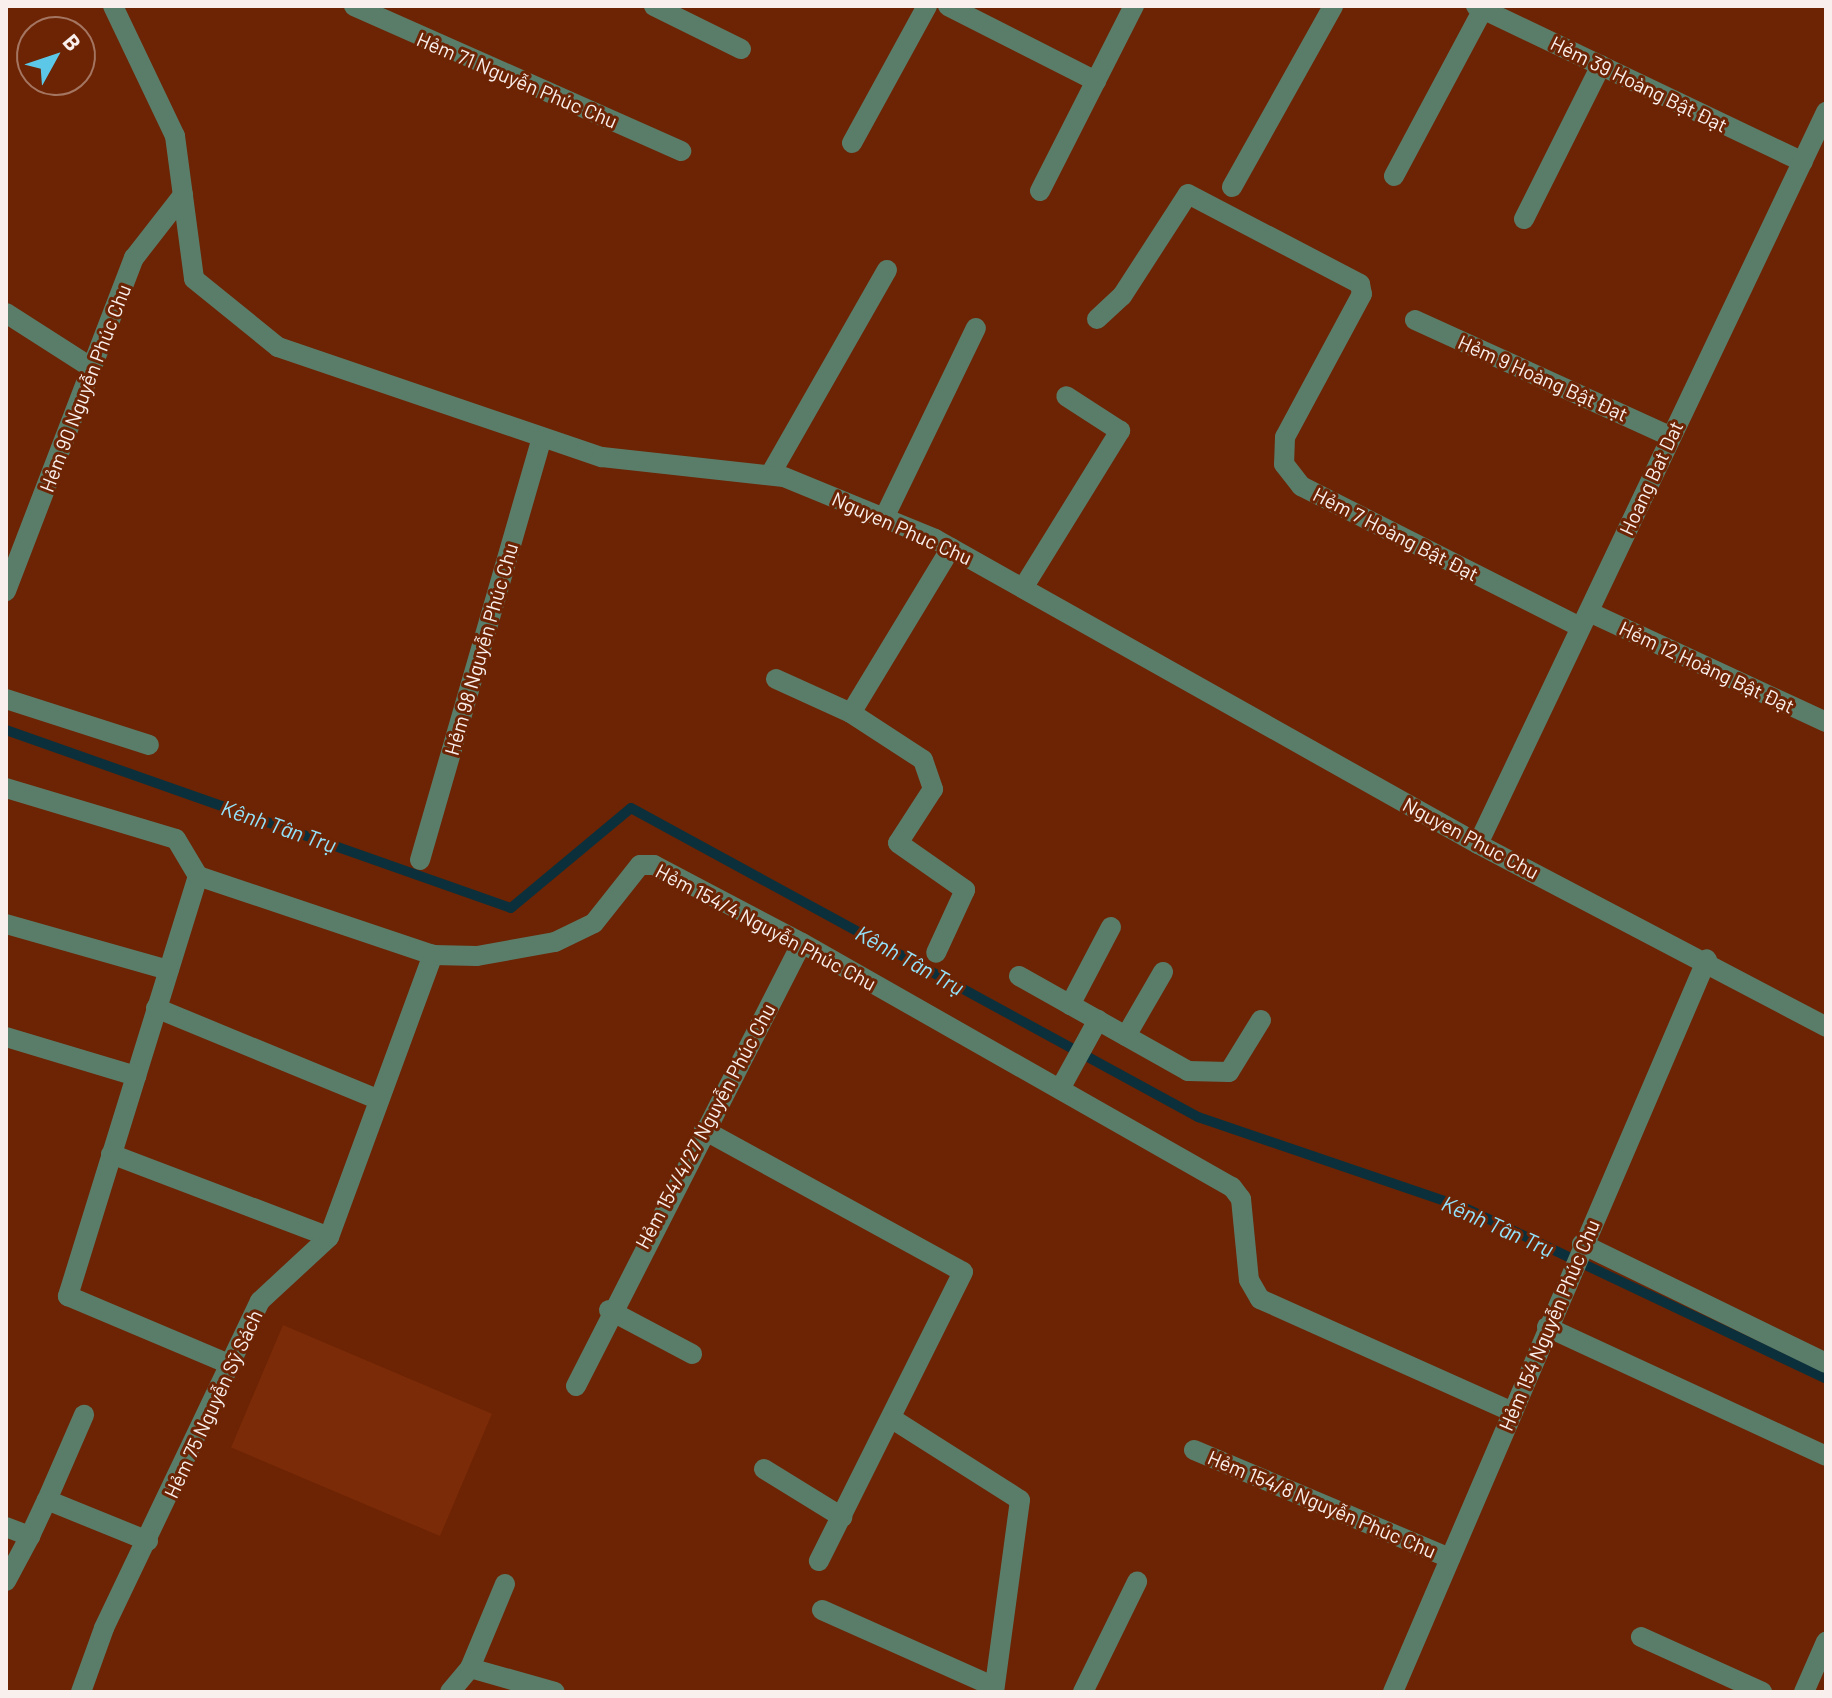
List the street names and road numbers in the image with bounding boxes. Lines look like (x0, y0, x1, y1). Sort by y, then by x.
street label: Hẻm 71 Nguyễn Phúc Chu (413, 27, 621, 133)
street label: Hẻm 39 Hoàng Bật Đạt (1547, 31, 1731, 137)
street label: Hẻm 90 Nguyễn Phúc Chu (34, 281, 136, 495)
street label: Hẻm 9 Hoàng Bật Đạt (1454, 330, 1632, 426)
street label: Hoang Bat Dat (1614, 417, 1688, 539)
street label: Hẻm 7 Hoàng Bật Đạt (1309, 482, 1483, 586)
street label: Nguyen Phuc Chu (828, 486, 976, 570)
street label: Hẻm 98 Nguyễn Phúc Chu (439, 540, 523, 758)
street label: Hẻm 12 Hoàng Bật Đạt (1616, 616, 1798, 718)
street label: Nguyen Phuc Chu (1399, 792, 1543, 884)
street label: Hẻm 154/4 Nguyễn Phúc Chu (652, 859, 880, 995)
street label: Hẻm 154/4/27 Nguyễn Phúc Chu (630, 999, 780, 1253)
street label: Hẻm 154 Nguyễn Phúc Chu (1494, 1216, 1604, 1434)
street label: Hẻm 75 Nguyễn Sỹ Sách (159, 1306, 267, 1502)
street label: Hẻm 154/8 Nguyễn Phúc Chu (1204, 1445, 1440, 1563)

